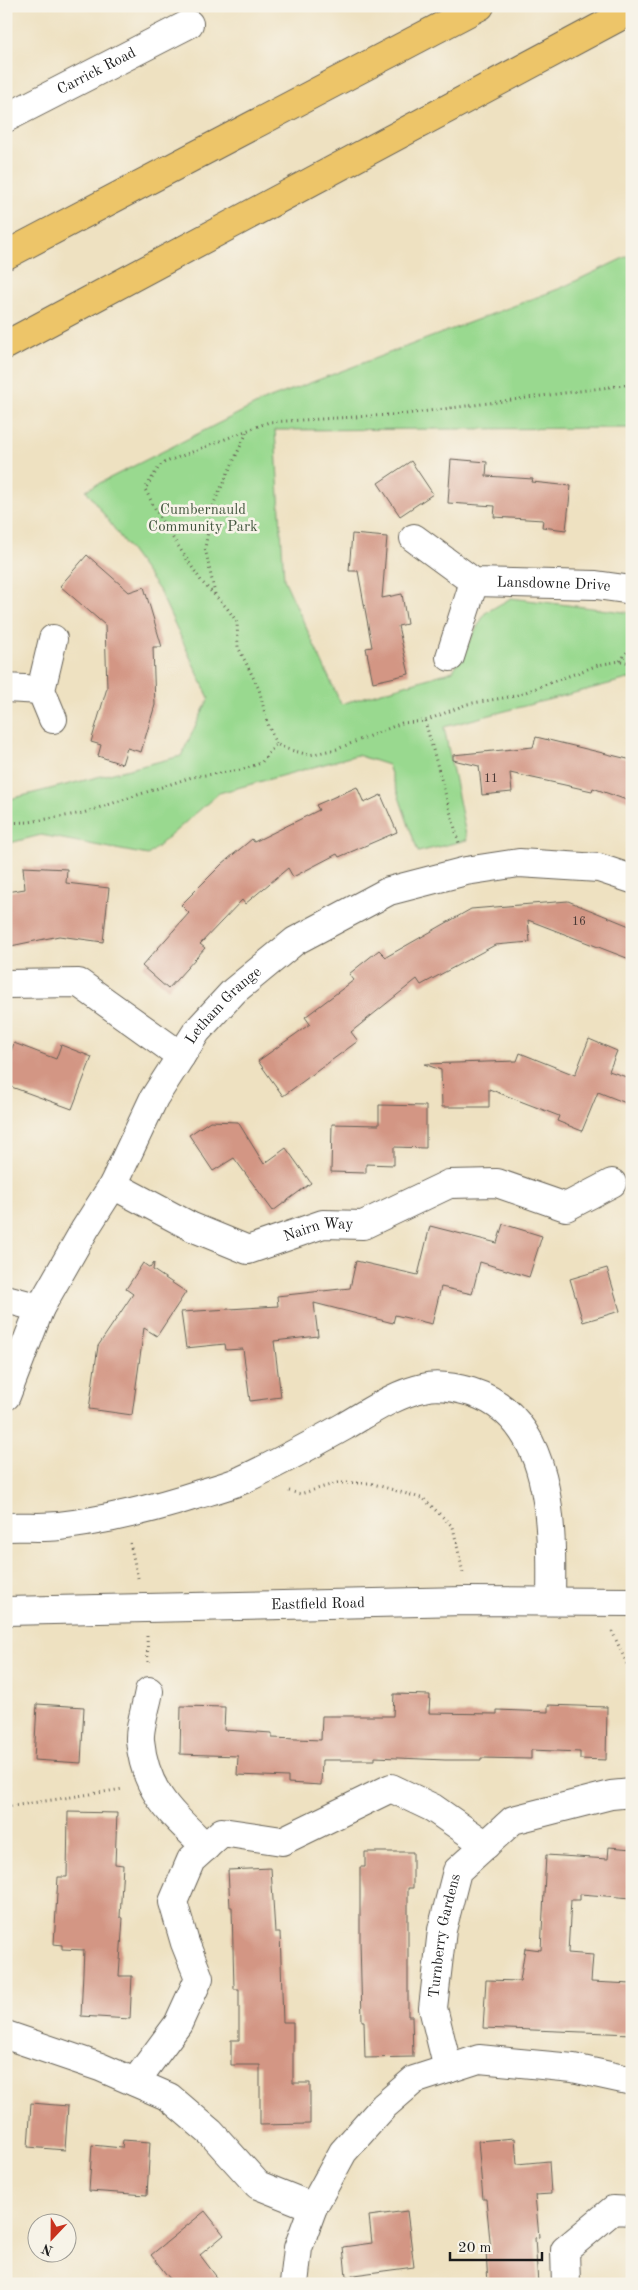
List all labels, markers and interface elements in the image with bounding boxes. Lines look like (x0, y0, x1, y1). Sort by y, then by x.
street label: Carrick Road (55, 45, 138, 98)
park label: Cumbernauld Community Park (148, 503, 258, 535)
street label: Lansdowne Drive (496, 575, 612, 594)
house number: 11 (484, 773, 498, 785)
house number: 16 (572, 916, 586, 928)
street label: Letham Grange (183, 964, 264, 1047)
street label: Nairn Way (282, 1217, 354, 1245)
street label: Eastfield Road (271, 1596, 365, 1613)
street label: Turnberry Gardens (427, 1872, 463, 1999)
north arrow (28, 2212, 78, 2262)
scale bar (450, 2230, 543, 2262)
text: N (40, 2241, 55, 2258)
text: 20 m (458, 2241, 492, 2256)

